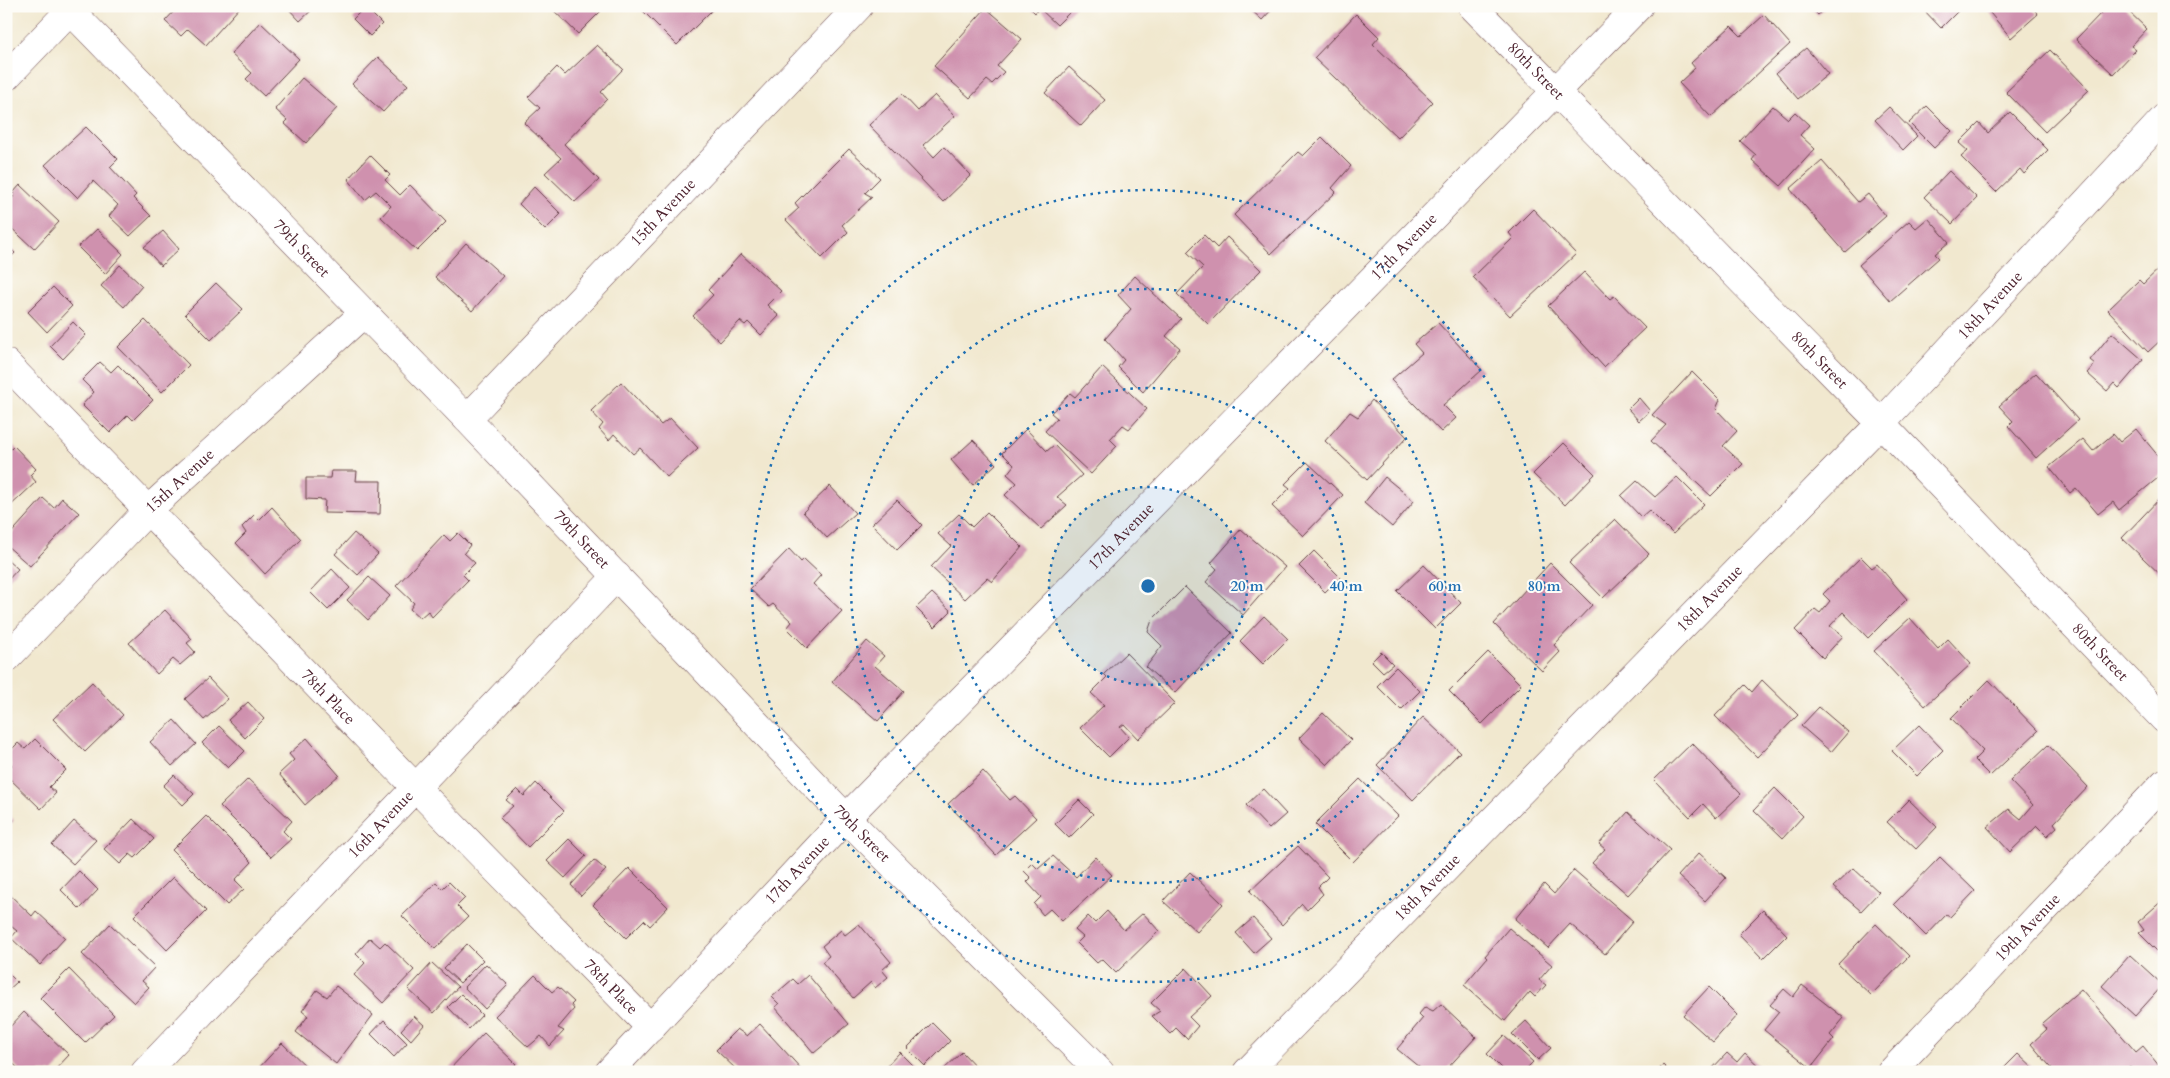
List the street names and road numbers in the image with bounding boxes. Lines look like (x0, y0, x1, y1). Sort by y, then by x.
street label: 80th Street (1502, 37, 1569, 105)
street label: 15th Avenue (625, 173, 701, 251)
street label: 17th Avenue (1366, 208, 1442, 285)
street label: 79th Street (268, 215, 335, 282)
street label: 18th Avenue (1953, 266, 2028, 344)
street label: 80th Street (1786, 326, 1853, 394)
street label: 15th Avenue (141, 444, 219, 518)
street label: 17th Avenue (1083, 498, 1159, 575)
street label: 79th Street (548, 506, 615, 574)
street label: 18th Avenue (1672, 560, 1748, 637)
street label: 80th Street (2067, 618, 2133, 686)
street label: 78th Place (296, 664, 360, 730)
street label: 16th Avenue (343, 785, 419, 863)
street label: 79th Street (828, 800, 895, 867)
street label: 17th Avenue (760, 831, 835, 909)
street label: 18th Avenue (1389, 849, 1465, 926)
street label: 19th Avenue (1990, 888, 2065, 966)
street label: 78th Place (579, 954, 643, 1020)

